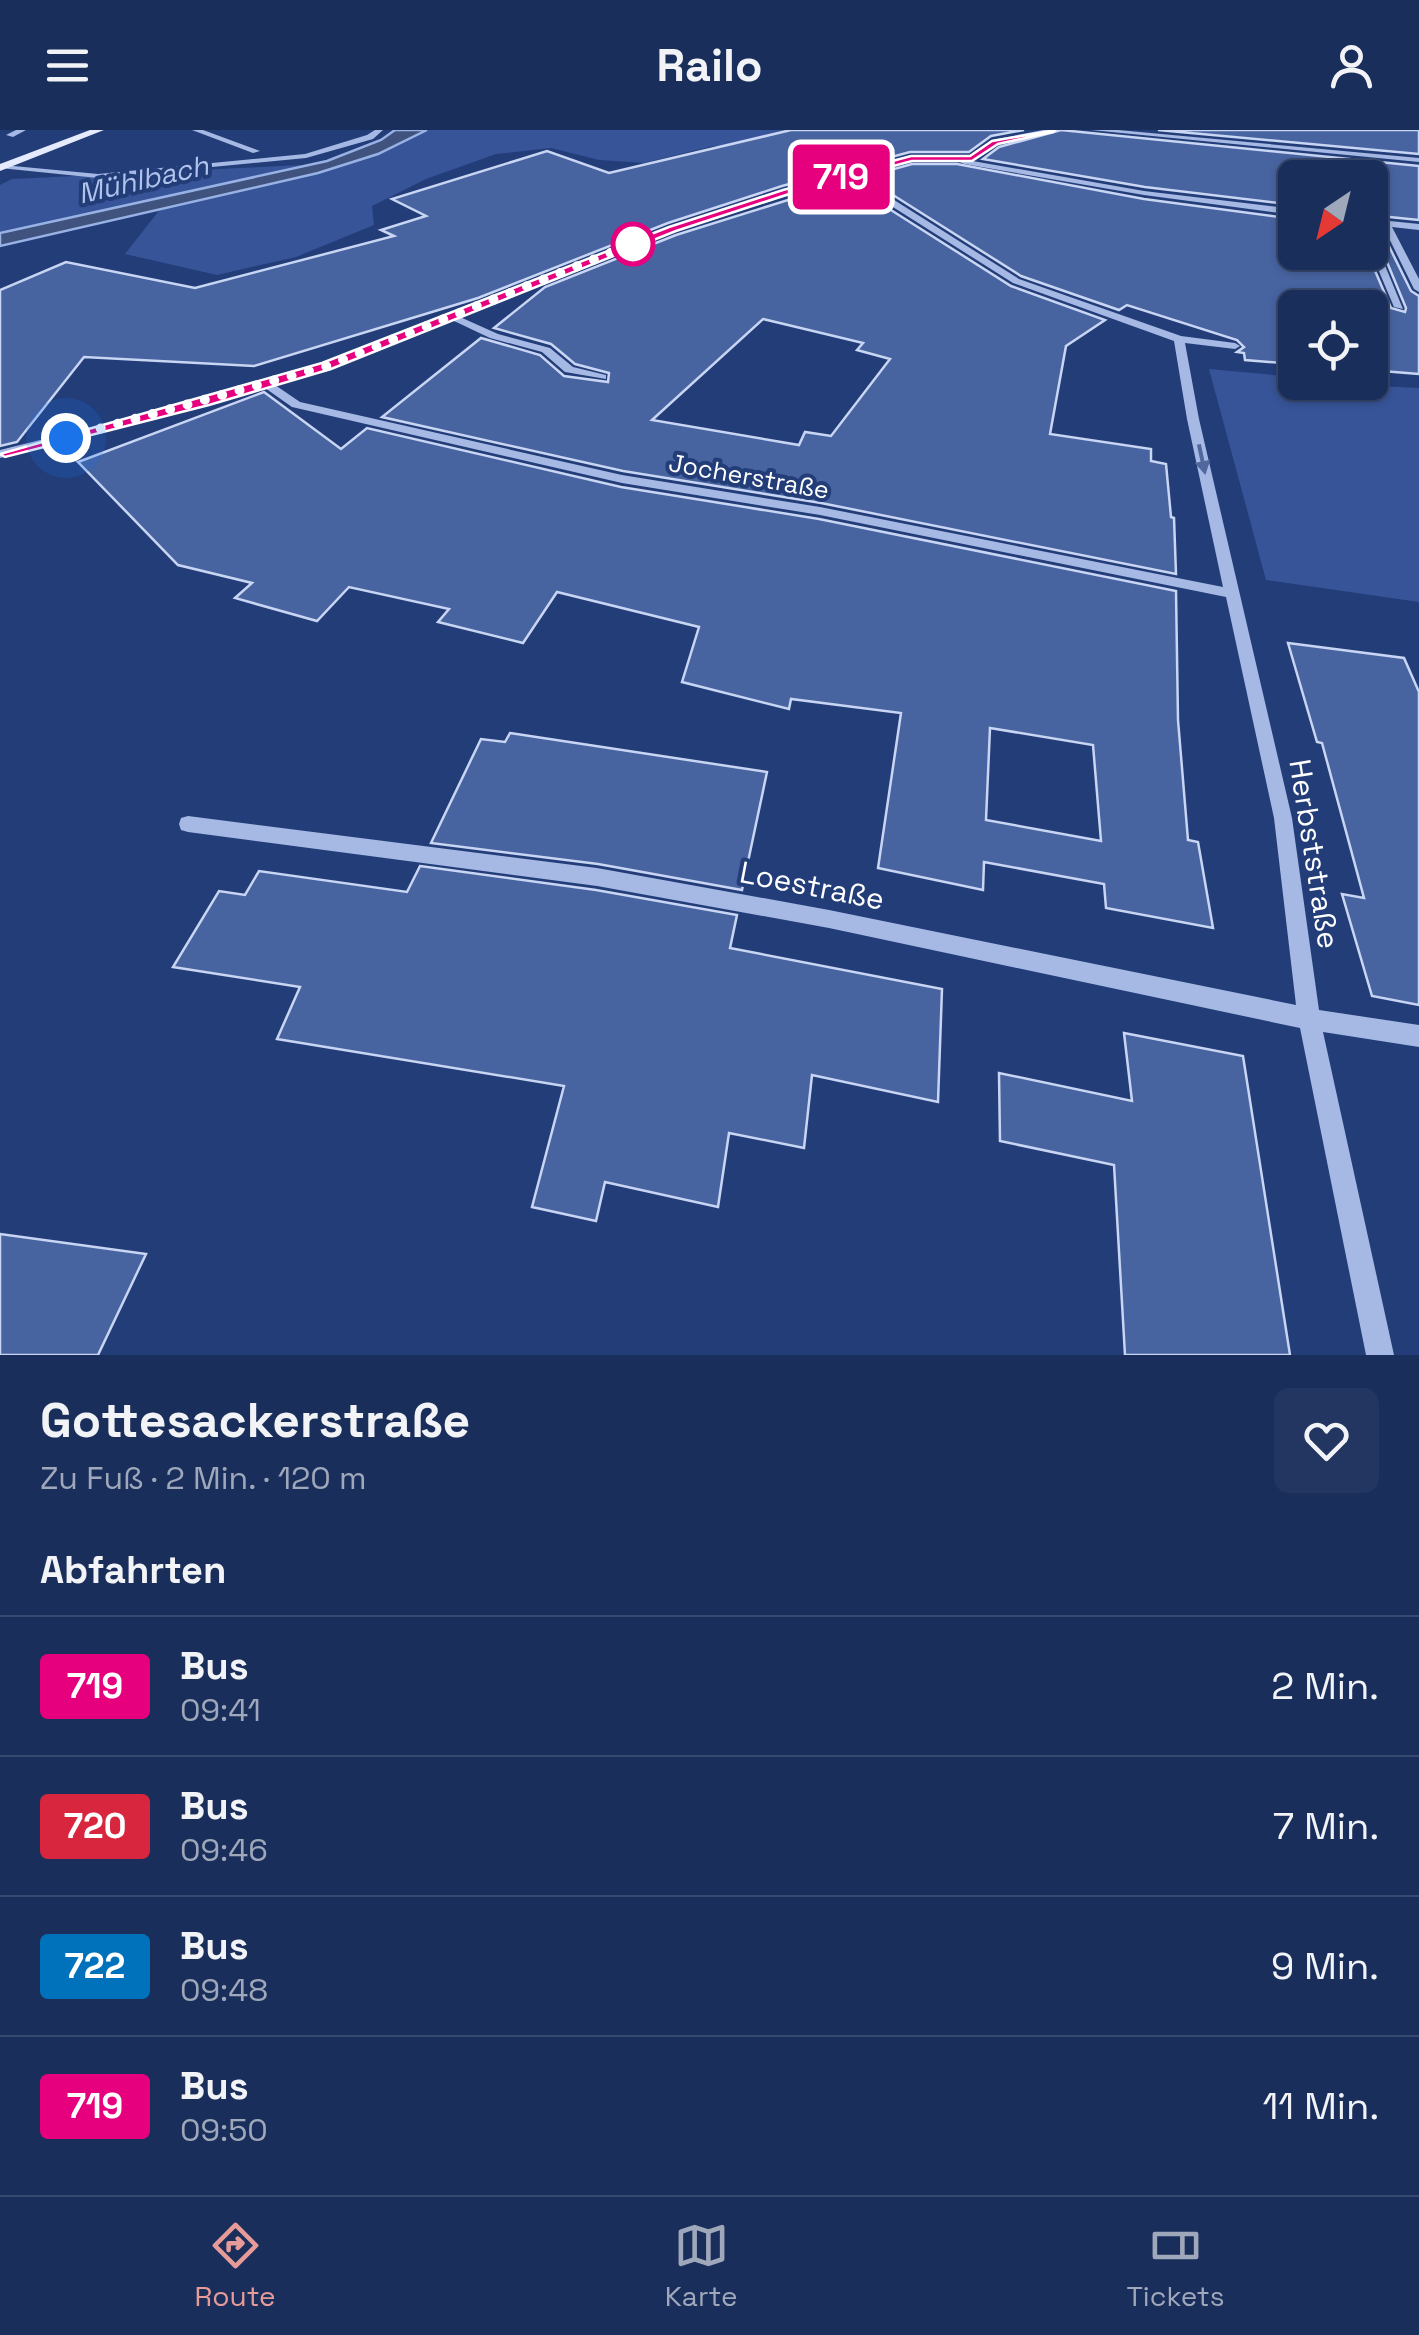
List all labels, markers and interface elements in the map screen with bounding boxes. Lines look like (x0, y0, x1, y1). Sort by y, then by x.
text: Railo (657, 37, 762, 94)
icon: menu (40, 38, 95, 93)
icon: person (1324, 38, 1379, 93)
line badge: 719 (784, 145, 898, 210)
water label: Mühlbach (74, 146, 213, 212)
text: 719 (813, 155, 869, 199)
north arrow (1278, 160, 1388, 270)
map controls (1278, 160, 1388, 400)
unlabelled marker (612, 223, 654, 265)
button: locate (1278, 290, 1388, 400)
your location (41, 413, 91, 463)
one-way arrow (1194, 444, 1210, 475)
street label: Jocherstraße (666, 446, 832, 506)
street label: Herbststraße (1280, 756, 1349, 951)
street label: Loestraße (736, 852, 888, 919)
button: heart (1274, 1388, 1379, 1493)
text: Gottesackerstraße (40, 1390, 470, 1451)
text: Zu Fuß · 2 Min. · 120 m (40, 1458, 367, 1498)
text: Abfahrten (40, 1546, 226, 1594)
text: Bus (180, 1642, 249, 1690)
text: 2 Min. (1271, 1662, 1379, 1710)
text: 719 (67, 1664, 123, 1708)
text: 09:41 (180, 1690, 261, 1730)
text: Bus (180, 1782, 249, 1830)
text: 7 Min. (1273, 1802, 1379, 1850)
text: 720 (64, 1804, 126, 1848)
text: 09:46 (180, 1830, 268, 1870)
text: Bus (180, 1922, 249, 1970)
text: 9 Min. (1271, 1942, 1379, 1990)
text: 722 (65, 1944, 125, 1988)
text: 09:48 (180, 1970, 268, 2010)
text: Bus (180, 2062, 249, 2110)
text: 11 Min. (1262, 2082, 1379, 2130)
text: 719 (67, 2084, 123, 2128)
text: 09:50 (180, 2110, 268, 2150)
tab: Route (195, 2218, 276, 2314)
tab: Karte (665, 2218, 737, 2314)
tab: Tickets (1127, 2218, 1224, 2314)

